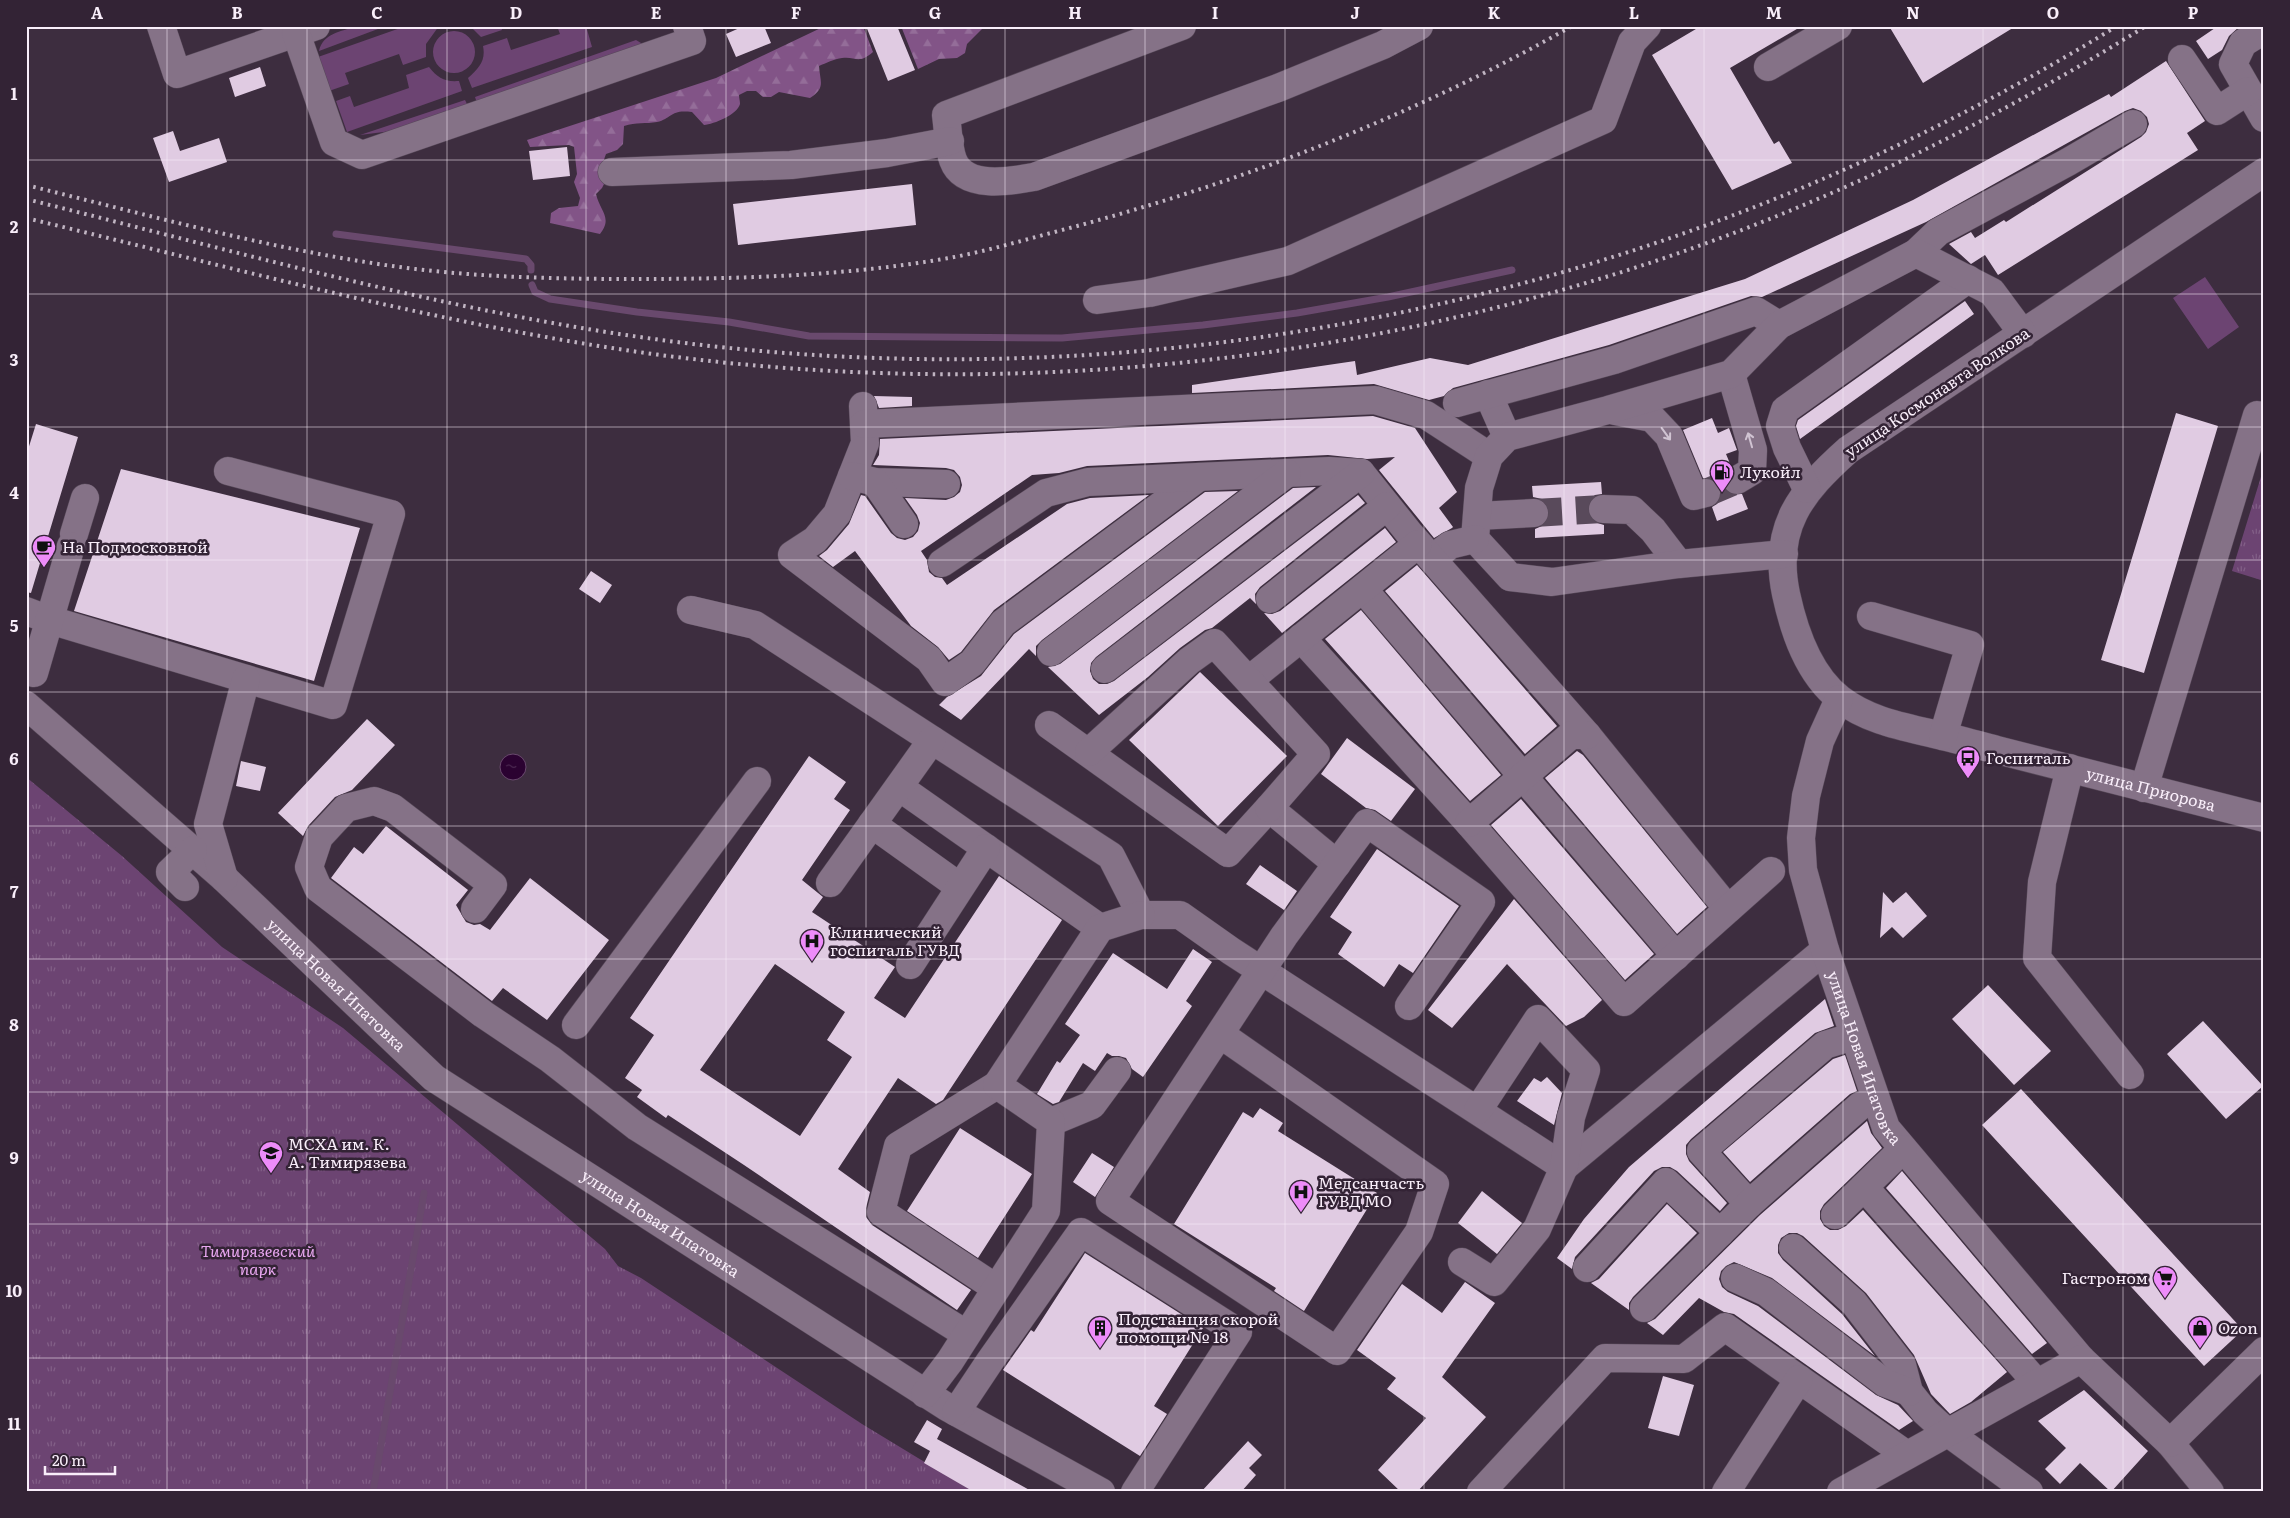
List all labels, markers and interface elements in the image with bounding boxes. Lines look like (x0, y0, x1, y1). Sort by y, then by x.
text: A (91, 0, 103, 24)
text: B (231, 0, 243, 24)
text: C (371, 0, 383, 24)
text: D (510, 0, 522, 24)
text: E (651, 0, 662, 24)
text: F (791, 0, 801, 24)
text: G (929, 0, 941, 24)
text: H (1068, 0, 1082, 24)
text: I (1212, 0, 1218, 24)
text: J (1350, 0, 1360, 24)
text: K (1488, 0, 1501, 24)
text: L (1629, 0, 1639, 24)
text: M (1766, 0, 1782, 24)
text: N (1906, 0, 1920, 24)
text: O (2047, 0, 2059, 24)
text: P (2188, 0, 2199, 24)
text: 1 (11, 81, 18, 105)
text: 2 (10, 214, 19, 238)
street label: улица Космонавта Волкова (1839, 320, 2034, 462)
text: 3 (10, 347, 19, 371)
one-way arrow (1661, 427, 1671, 441)
one-way arrow (1744, 433, 1754, 449)
fuel station icon: Лукойл (1709, 459, 1735, 493)
place label: Лукойл (1740, 459, 1801, 483)
text: 4 (9, 480, 19, 504)
cafe icon: На Подмосковной (31, 534, 57, 568)
place label: На Подмосковной (62, 534, 208, 558)
text: 5 (10, 613, 19, 637)
bus stop icon: Госпиталь (1955, 745, 1981, 779)
place label: Госпиталь (1986, 745, 2071, 769)
text: 6 (9, 746, 19, 770)
street label: улица Приорова (2084, 760, 2219, 816)
text: 7 (10, 879, 19, 903)
street label: улица Новая Ипатовка (262, 912, 412, 1057)
place label: Клинический госпиталь ГУВД (830, 919, 960, 961)
hospital icon: Клинический госпиталь ГУВД (799, 928, 825, 962)
street label: улица Новая Ипатовка (1822, 967, 1908, 1150)
text: 8 (9, 1012, 19, 1036)
place label: МСХА им. К. А. Тимирязева (288, 1131, 407, 1173)
school or university icon: МСХА им. К. А. Тимирязева (258, 1140, 284, 1174)
text: 9 (9, 1145, 19, 1169)
street label: улица Новая Ипатовка (577, 1163, 745, 1282)
place label: Медсанчасть ГУВД МО (1318, 1170, 1424, 1212)
hospital icon: Медсанчасть ГУВД МО (1288, 1179, 1314, 1213)
park label: Тимирязевский парк (201, 1238, 316, 1280)
place label: Гастроном (2062, 1265, 2148, 1289)
supermarket icon: Гастроном (2152, 1265, 2178, 1299)
text: 10 (6, 1278, 22, 1302)
place label: Подстанция скорой помощи № 18 (1118, 1306, 1278, 1348)
building icon: Подстанция скорой помощи № 18 (1087, 1315, 1113, 1349)
shop icon: Ozon (2187, 1315, 2213, 1349)
place label: Ozon (2218, 1315, 2258, 1339)
text: 11 (7, 1411, 21, 1435)
scale bar (45, 1443, 115, 1475)
text: 20 m (52, 1448, 86, 1471)

